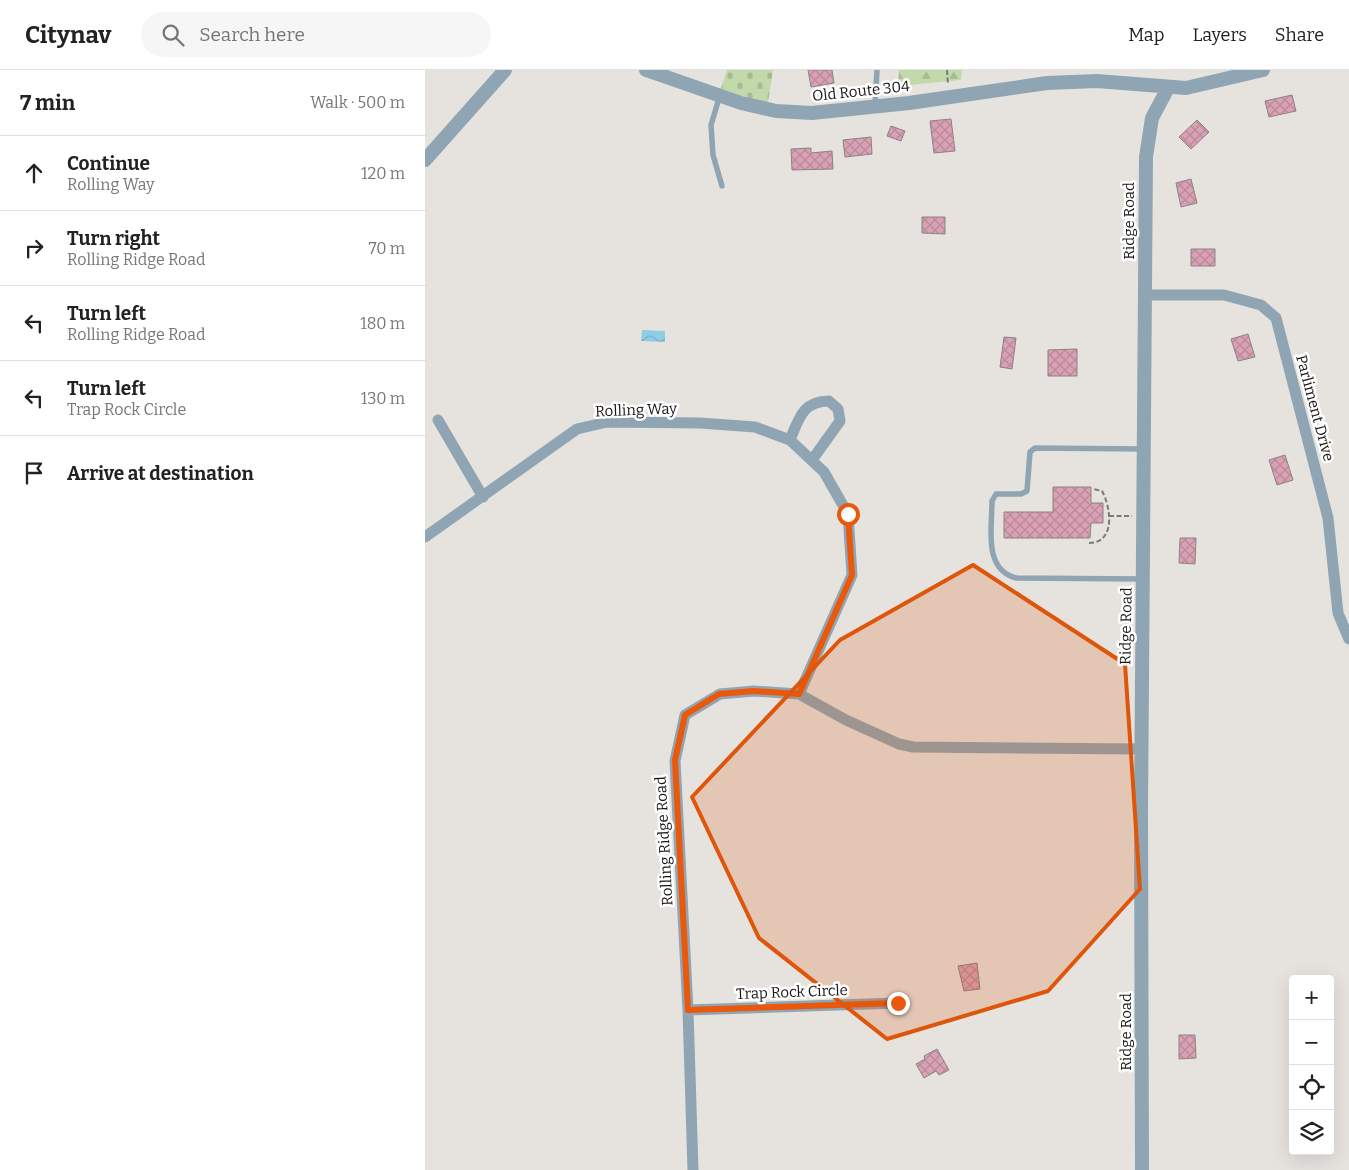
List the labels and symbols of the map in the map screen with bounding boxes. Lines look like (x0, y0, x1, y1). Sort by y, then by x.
street label: Old Route 304 (811, 77, 911, 105)
street label: Ridge Road (1120, 182, 1138, 260)
street label: Parliment Drive (1292, 353, 1338, 463)
street label: Rolling Way (595, 400, 677, 420)
route start (837, 503, 860, 526)
street label: Ridge Road (1116, 587, 1136, 665)
street label: Rolling Ridge Road (652, 776, 676, 906)
street label: Trap Rock Circle (736, 981, 848, 1003)
route end (887, 992, 910, 1015)
street label: Ridge Road (1117, 993, 1135, 1071)

